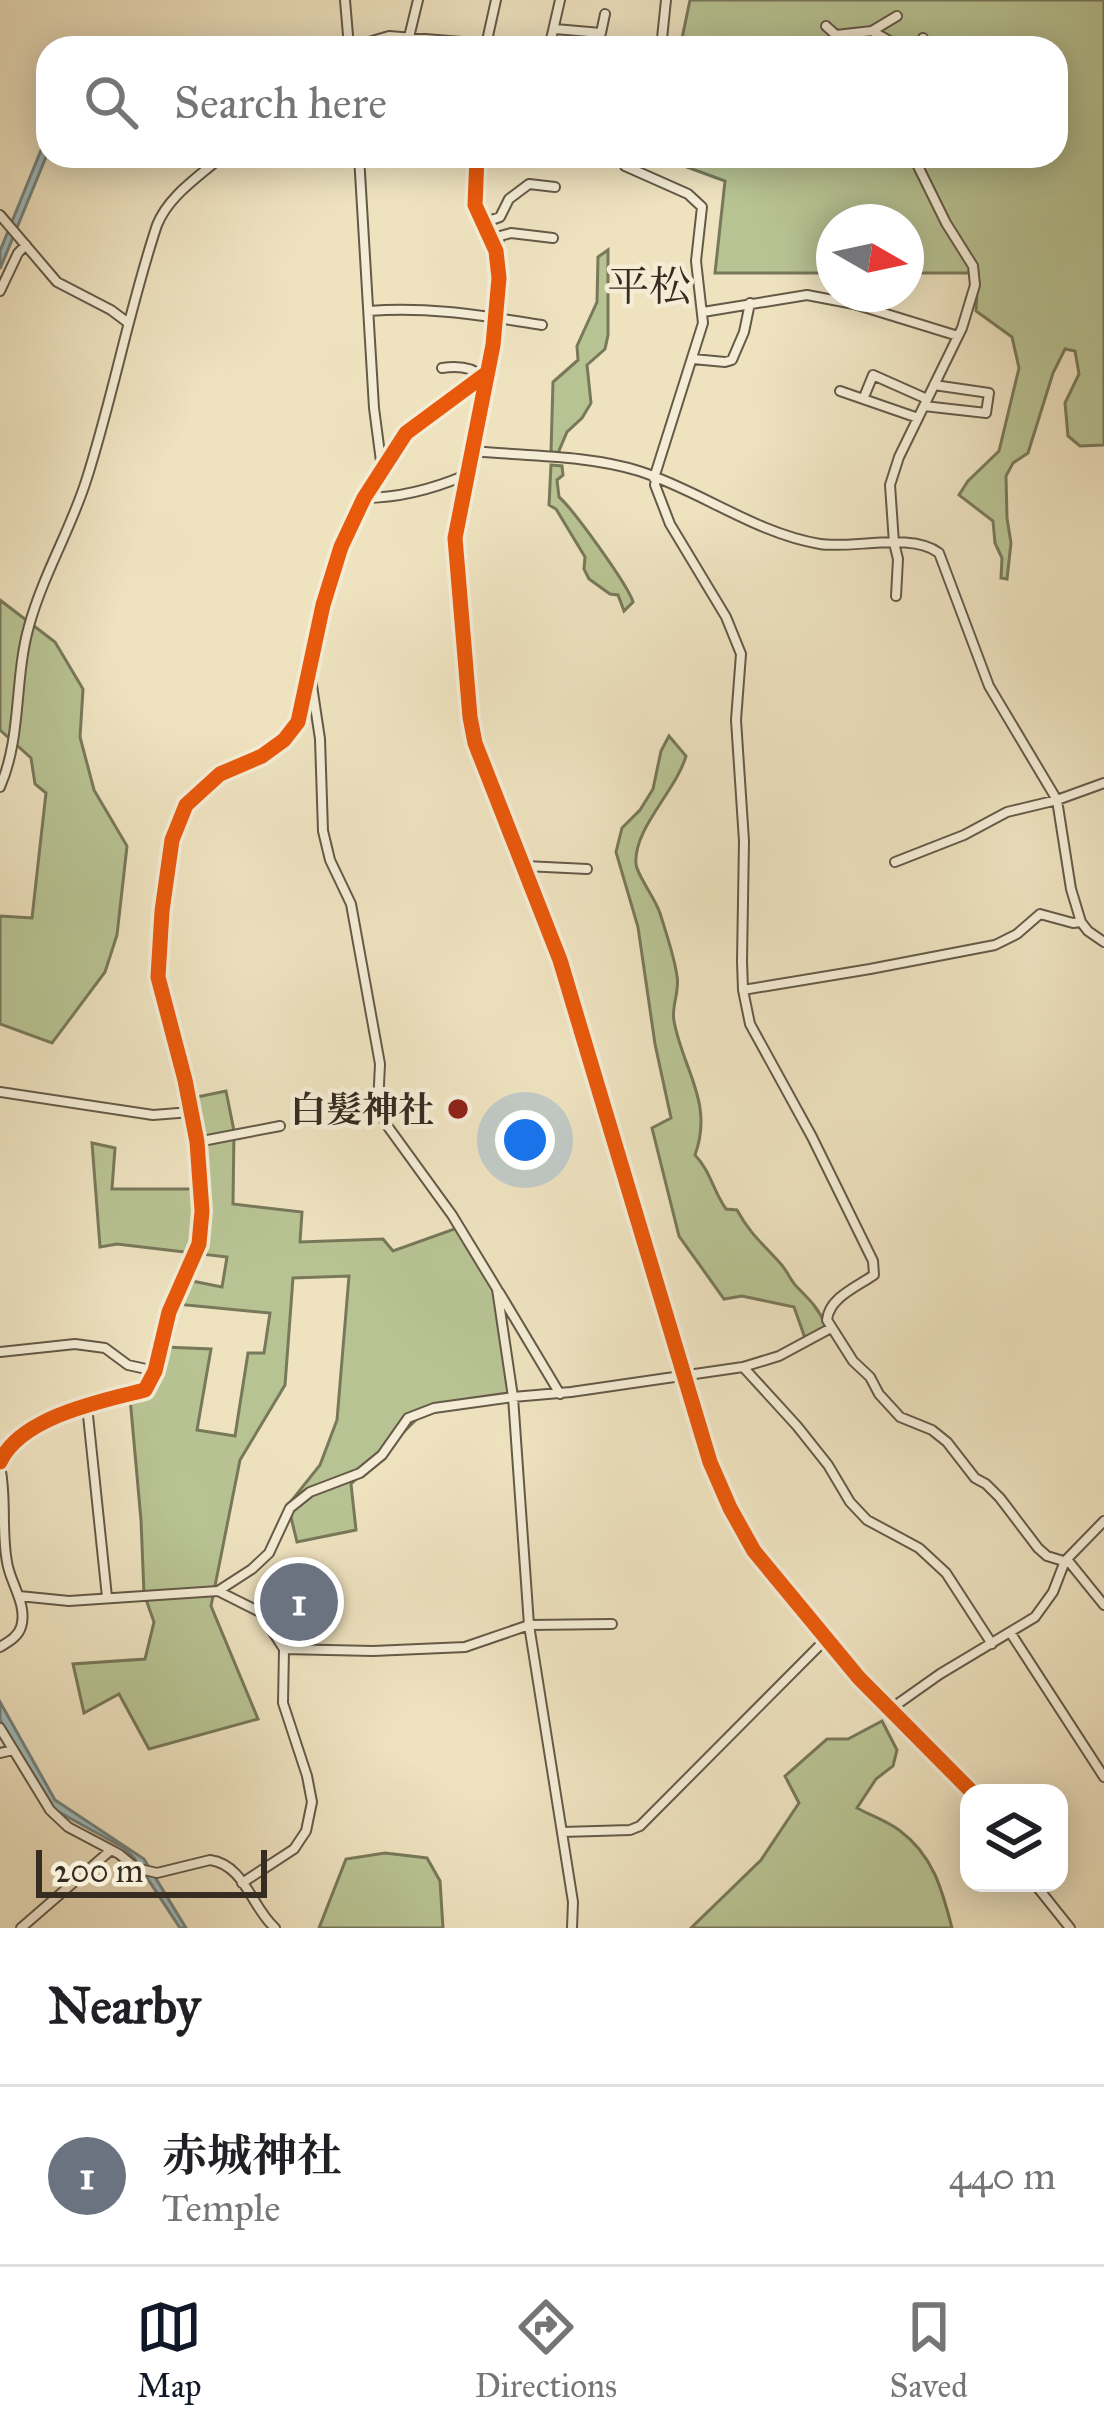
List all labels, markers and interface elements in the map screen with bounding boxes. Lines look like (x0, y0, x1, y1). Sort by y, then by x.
search box (36, 36, 1068, 168)
icon: search (78, 69, 144, 135)
text: Search here (174, 75, 387, 130)
north arrow (816, 204, 924, 312)
district label: 平松 (607, 261, 691, 313)
place label: 白髪神社 (290, 1088, 434, 1132)
marker: 白髪神社 (445, 1096, 471, 1122)
your location (495, 1110, 555, 1170)
pin: 1 (260, 1557, 338, 1647)
map controls (960, 1784, 1068, 1892)
button: layers (960, 1784, 1068, 1892)
scale bar (36, 1844, 267, 1897)
text: 200 m (54, 1851, 144, 1891)
text: Nearby (48, 1975, 200, 2037)
text: 赤城神社 (162, 2128, 342, 2183)
text: 1 (79, 2152, 95, 2200)
text: 440 m (949, 2152, 1056, 2200)
text: Temple (162, 2184, 281, 2232)
tab: Map (136, 2294, 202, 2406)
tab: Directions (475, 2294, 617, 2406)
tab: Saved (889, 2294, 968, 2406)

